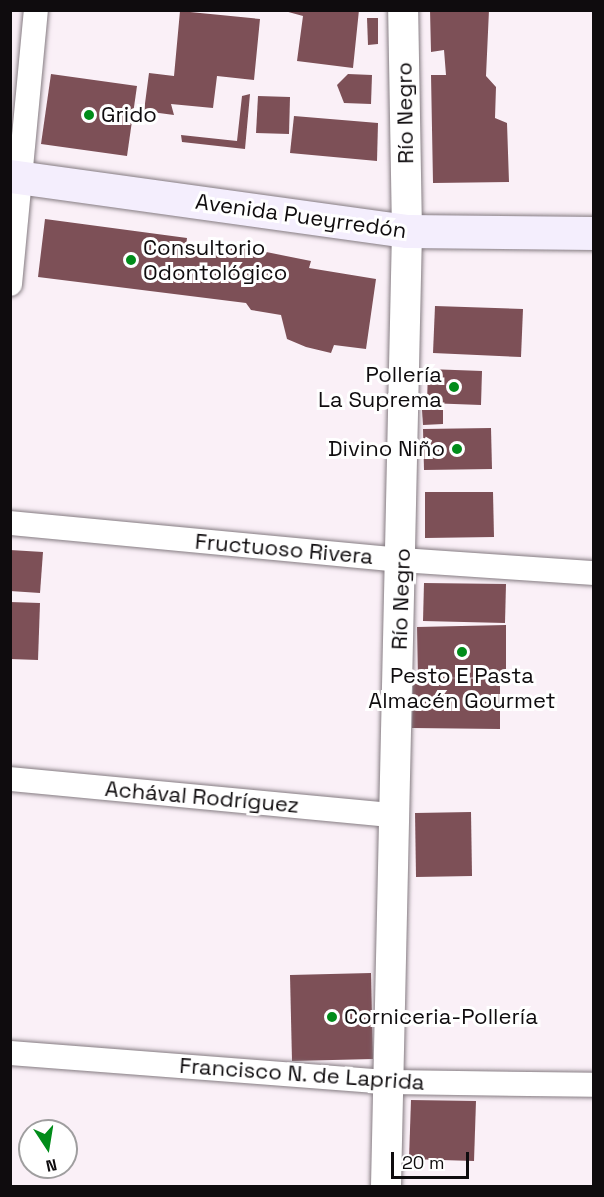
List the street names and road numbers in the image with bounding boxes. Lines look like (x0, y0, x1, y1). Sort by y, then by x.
street label: Río Negro (391, 62, 419, 164)
street label: Avenida Pueyrredón (194, 188, 408, 244)
street label: Fructuoso Rivera (194, 528, 374, 570)
street label: Río Negro (386, 548, 416, 650)
street label: Achával Rodríguez (104, 775, 300, 819)
street label: Francisco N. de Laprida (178, 1052, 426, 1096)

